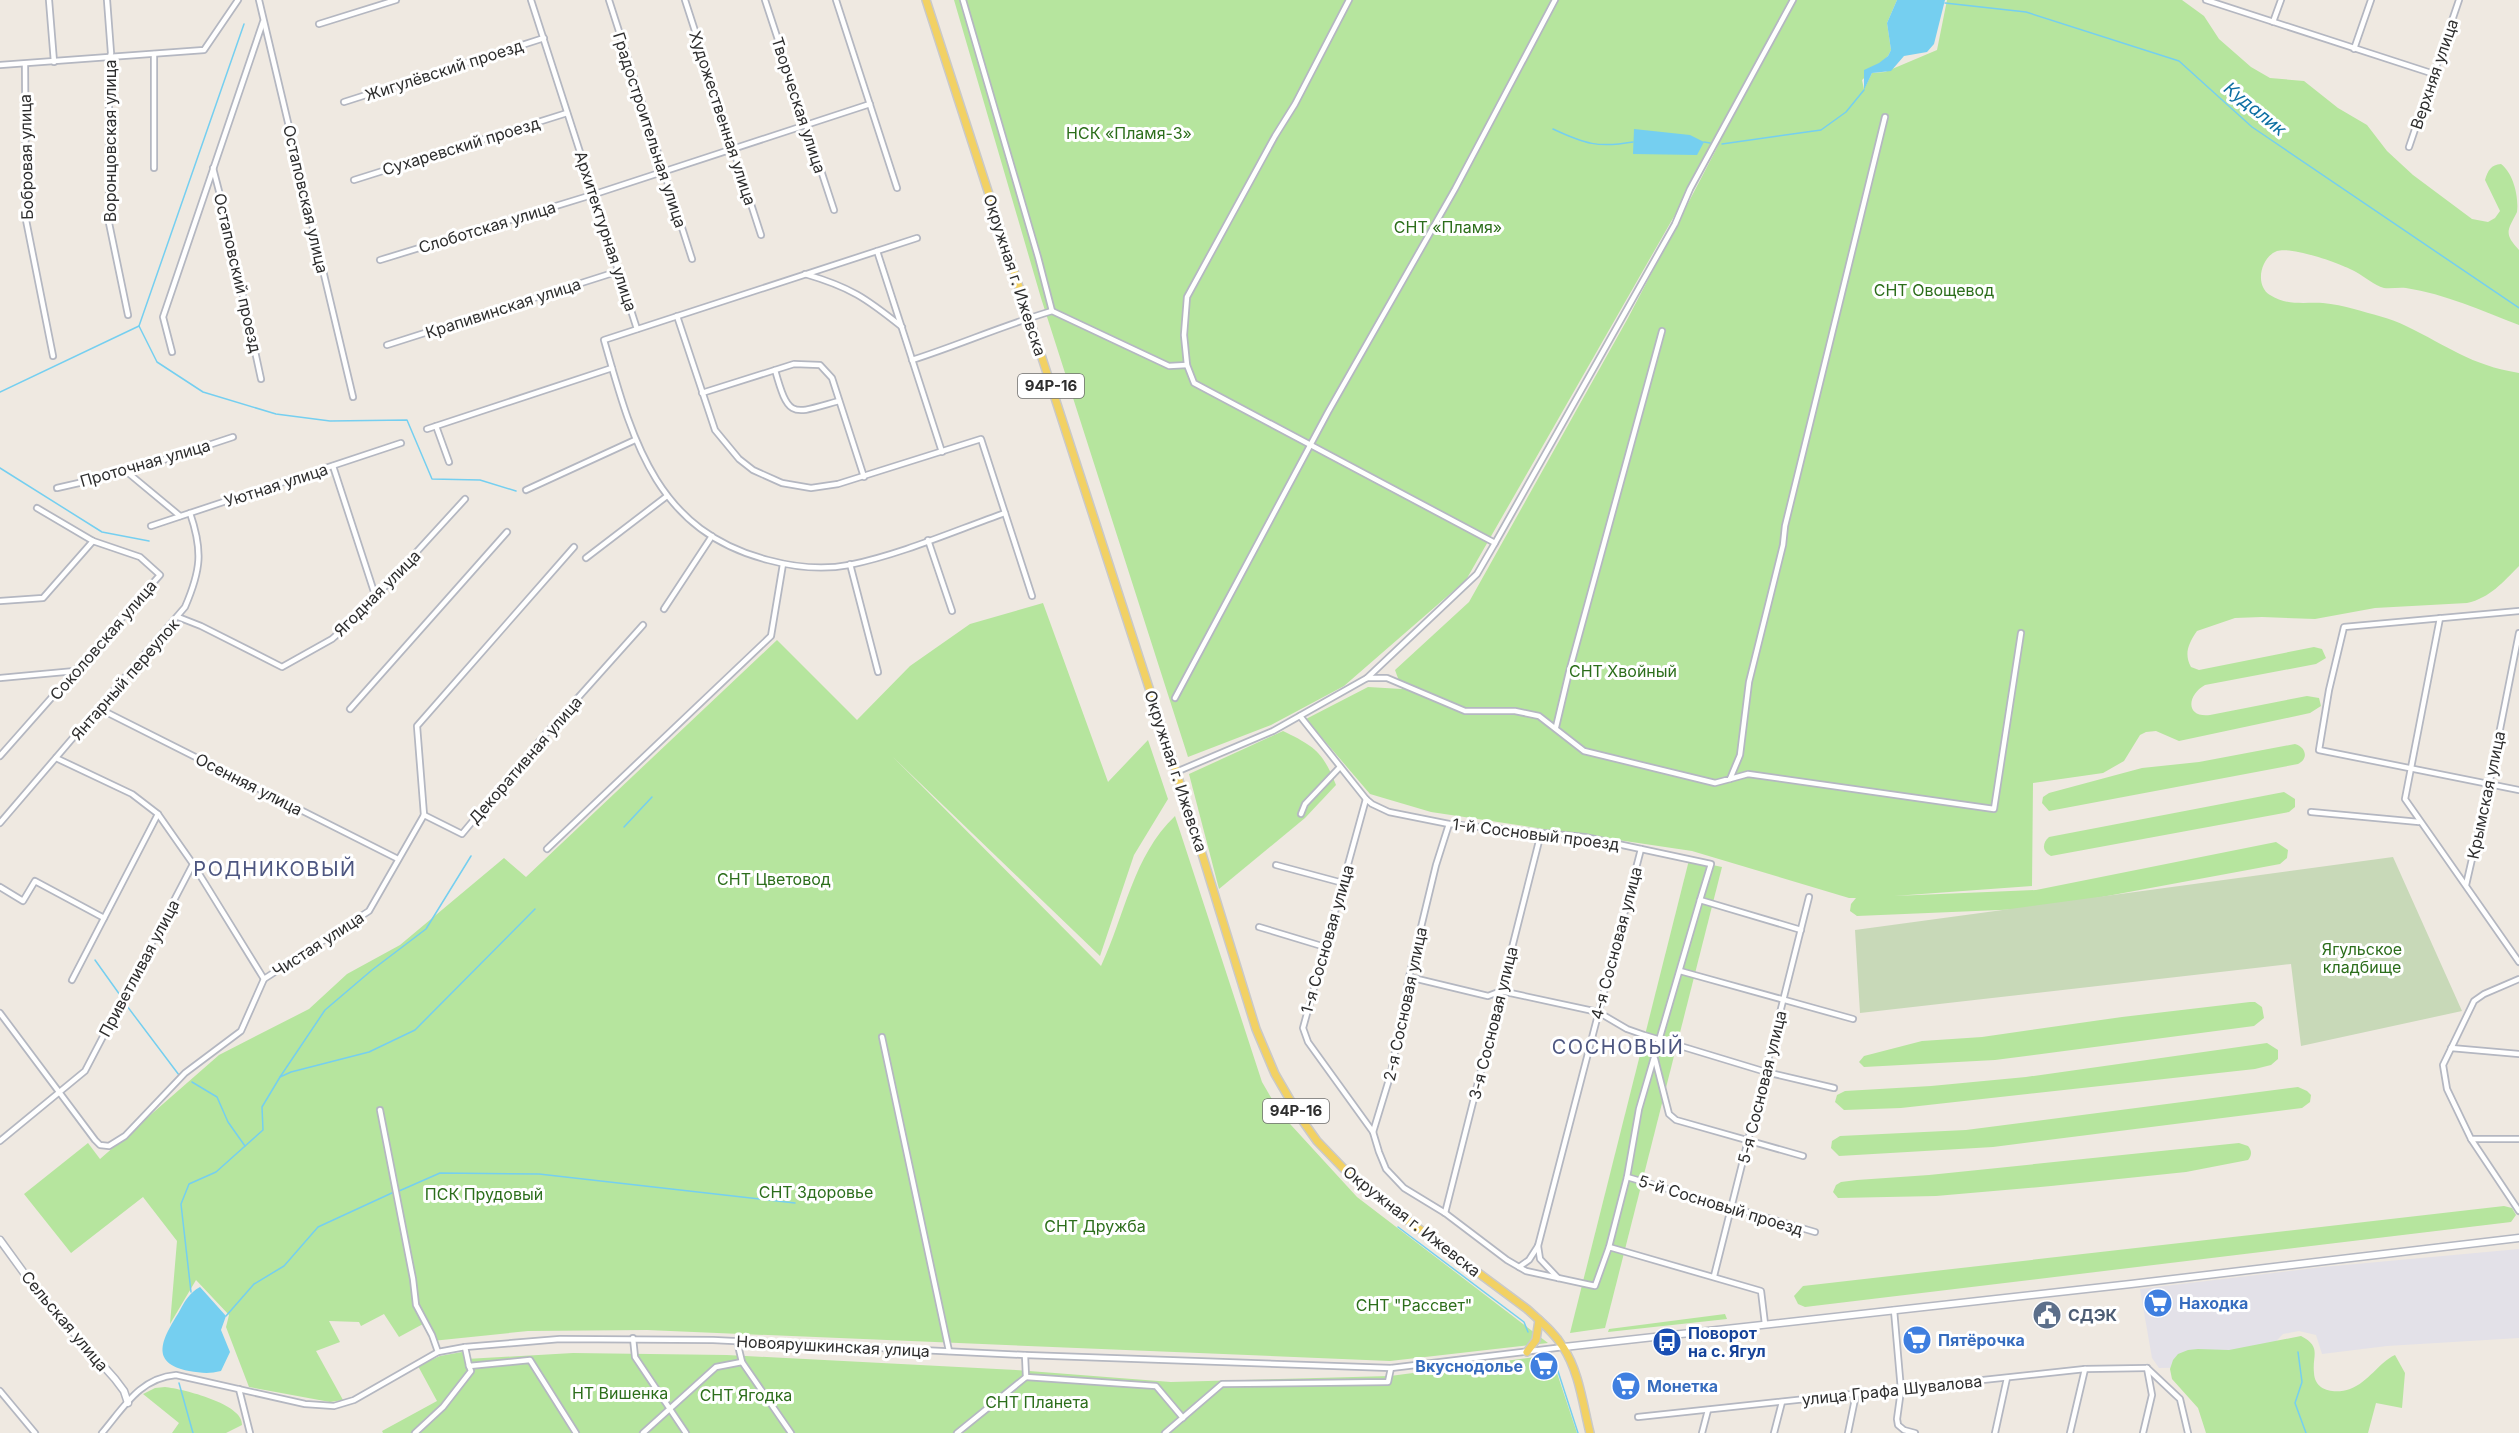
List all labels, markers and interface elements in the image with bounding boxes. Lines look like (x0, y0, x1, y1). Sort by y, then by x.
street label: Верхняя улица (2406, 16, 2462, 132)
street label: Художественная улица (685, 28, 761, 208)
street label: Градостроительная улица (609, 30, 691, 230)
street label: Творческая улица (768, 34, 830, 176)
street label: Жигулёвский проезд (362, 35, 526, 105)
street label: Воронцовская улица (100, 60, 120, 222)
water label: Кудалик (2220, 77, 2292, 141)
street label: Бобровая улица (15, 94, 37, 220)
street label: Сухаревский проезд (380, 112, 542, 180)
street label: Остаповская улица (279, 123, 333, 275)
park label: НСК «Пламя-3» (1066, 123, 1192, 143)
street label: Архитектурная улица (571, 148, 641, 314)
street label: Остаповский проезд (210, 191, 266, 355)
street label: Окружная г. Ижевска (979, 192, 1051, 358)
street label: Слоботская улица (416, 197, 558, 257)
park label: СНТ «Пламя» (1394, 217, 1502, 237)
street label: Крапивинская улица (423, 273, 583, 343)
park label: СНТ Овощевод (1874, 280, 1994, 300)
road number: 94Р-16 (1018, 374, 1084, 398)
street label: Проточная улица (77, 435, 213, 491)
street label: Уютная улица (222, 459, 330, 511)
street label: Ягодная улица (330, 546, 424, 640)
street label: Соколовская улица (45, 576, 161, 704)
street label: Янтарный переулок (67, 614, 183, 744)
park label: СНТ Хвойный (1569, 661, 1677, 681)
street label: Окружная г. Ижевска (1140, 688, 1212, 854)
street label: Декоративная улица (464, 692, 586, 828)
street label: Крымская улица (2463, 729, 2509, 861)
street label: Осенняя улица (192, 748, 306, 820)
street label: 1-й Сосновый проезд (1451, 814, 1621, 854)
district label: РОДНИКОВЫЙ (193, 856, 357, 881)
street label: 1-я Сосновая улица (1296, 862, 1358, 1016)
street label: 4-я Сосновая улица (1586, 864, 1646, 1022)
park label: СНТ Цветовод (717, 869, 831, 889)
street label: Приветливая улица (94, 896, 184, 1040)
street label: Чистая улица (268, 907, 368, 981)
street label: 2-я Сосновая улица (1379, 925, 1431, 1083)
park label: Ягульское кладбище (2322, 939, 2402, 977)
street label: 3-я Сосновая улица (1464, 944, 1522, 1102)
street label: 5-я Сосновая улица (1733, 1009, 1791, 1165)
district label: СОСНОВЫЙ (1552, 1034, 1684, 1059)
road number: 94Р-16 (1263, 1099, 1329, 1123)
street label: Окружная г. Ижевска (1339, 1161, 1485, 1281)
street label: 5-й Сосновый проезд (1636, 1170, 1806, 1240)
park label: СНТ Здоровье (759, 1182, 873, 1202)
park label: ПСК Прудовый (425, 1184, 543, 1204)
park label: СНТ Дружба (1044, 1216, 1146, 1236)
street label: Сельская улица (17, 1267, 113, 1375)
supermarket icon: Находка (2142, 1287, 2174, 1319)
place label: Находка (2179, 1293, 2248, 1313)
park label: СНТ "Рассвет" (1356, 1295, 1472, 1315)
public building icon: СДЭК (2031, 1299, 2063, 1331)
place label: СДЭК (2068, 1305, 2118, 1325)
place label: Поворот на с. Ягул (1688, 1323, 1766, 1361)
supermarket icon: Пятёрочка (1901, 1324, 1933, 1356)
bus stop icon: Поворот на с. Ягул (1651, 1326, 1683, 1358)
place label: Пятёрочка (1938, 1330, 2025, 1350)
street label: Новоярушкинская улица (736, 1331, 930, 1361)
supermarket icon: Вкуснодолье (1528, 1350, 1560, 1382)
place label: Вкуснодолье (1415, 1356, 1523, 1376)
supermarket icon: Монетка (1610, 1370, 1642, 1402)
street label: улица Графа Шувалова (1801, 1371, 1983, 1409)
place label: Монетка (1647, 1376, 1718, 1396)
park label: НТ Вишенка (572, 1383, 668, 1403)
park label: СНТ Ягодка (700, 1385, 792, 1405)
park label: СНТ Планета (985, 1392, 1089, 1412)

